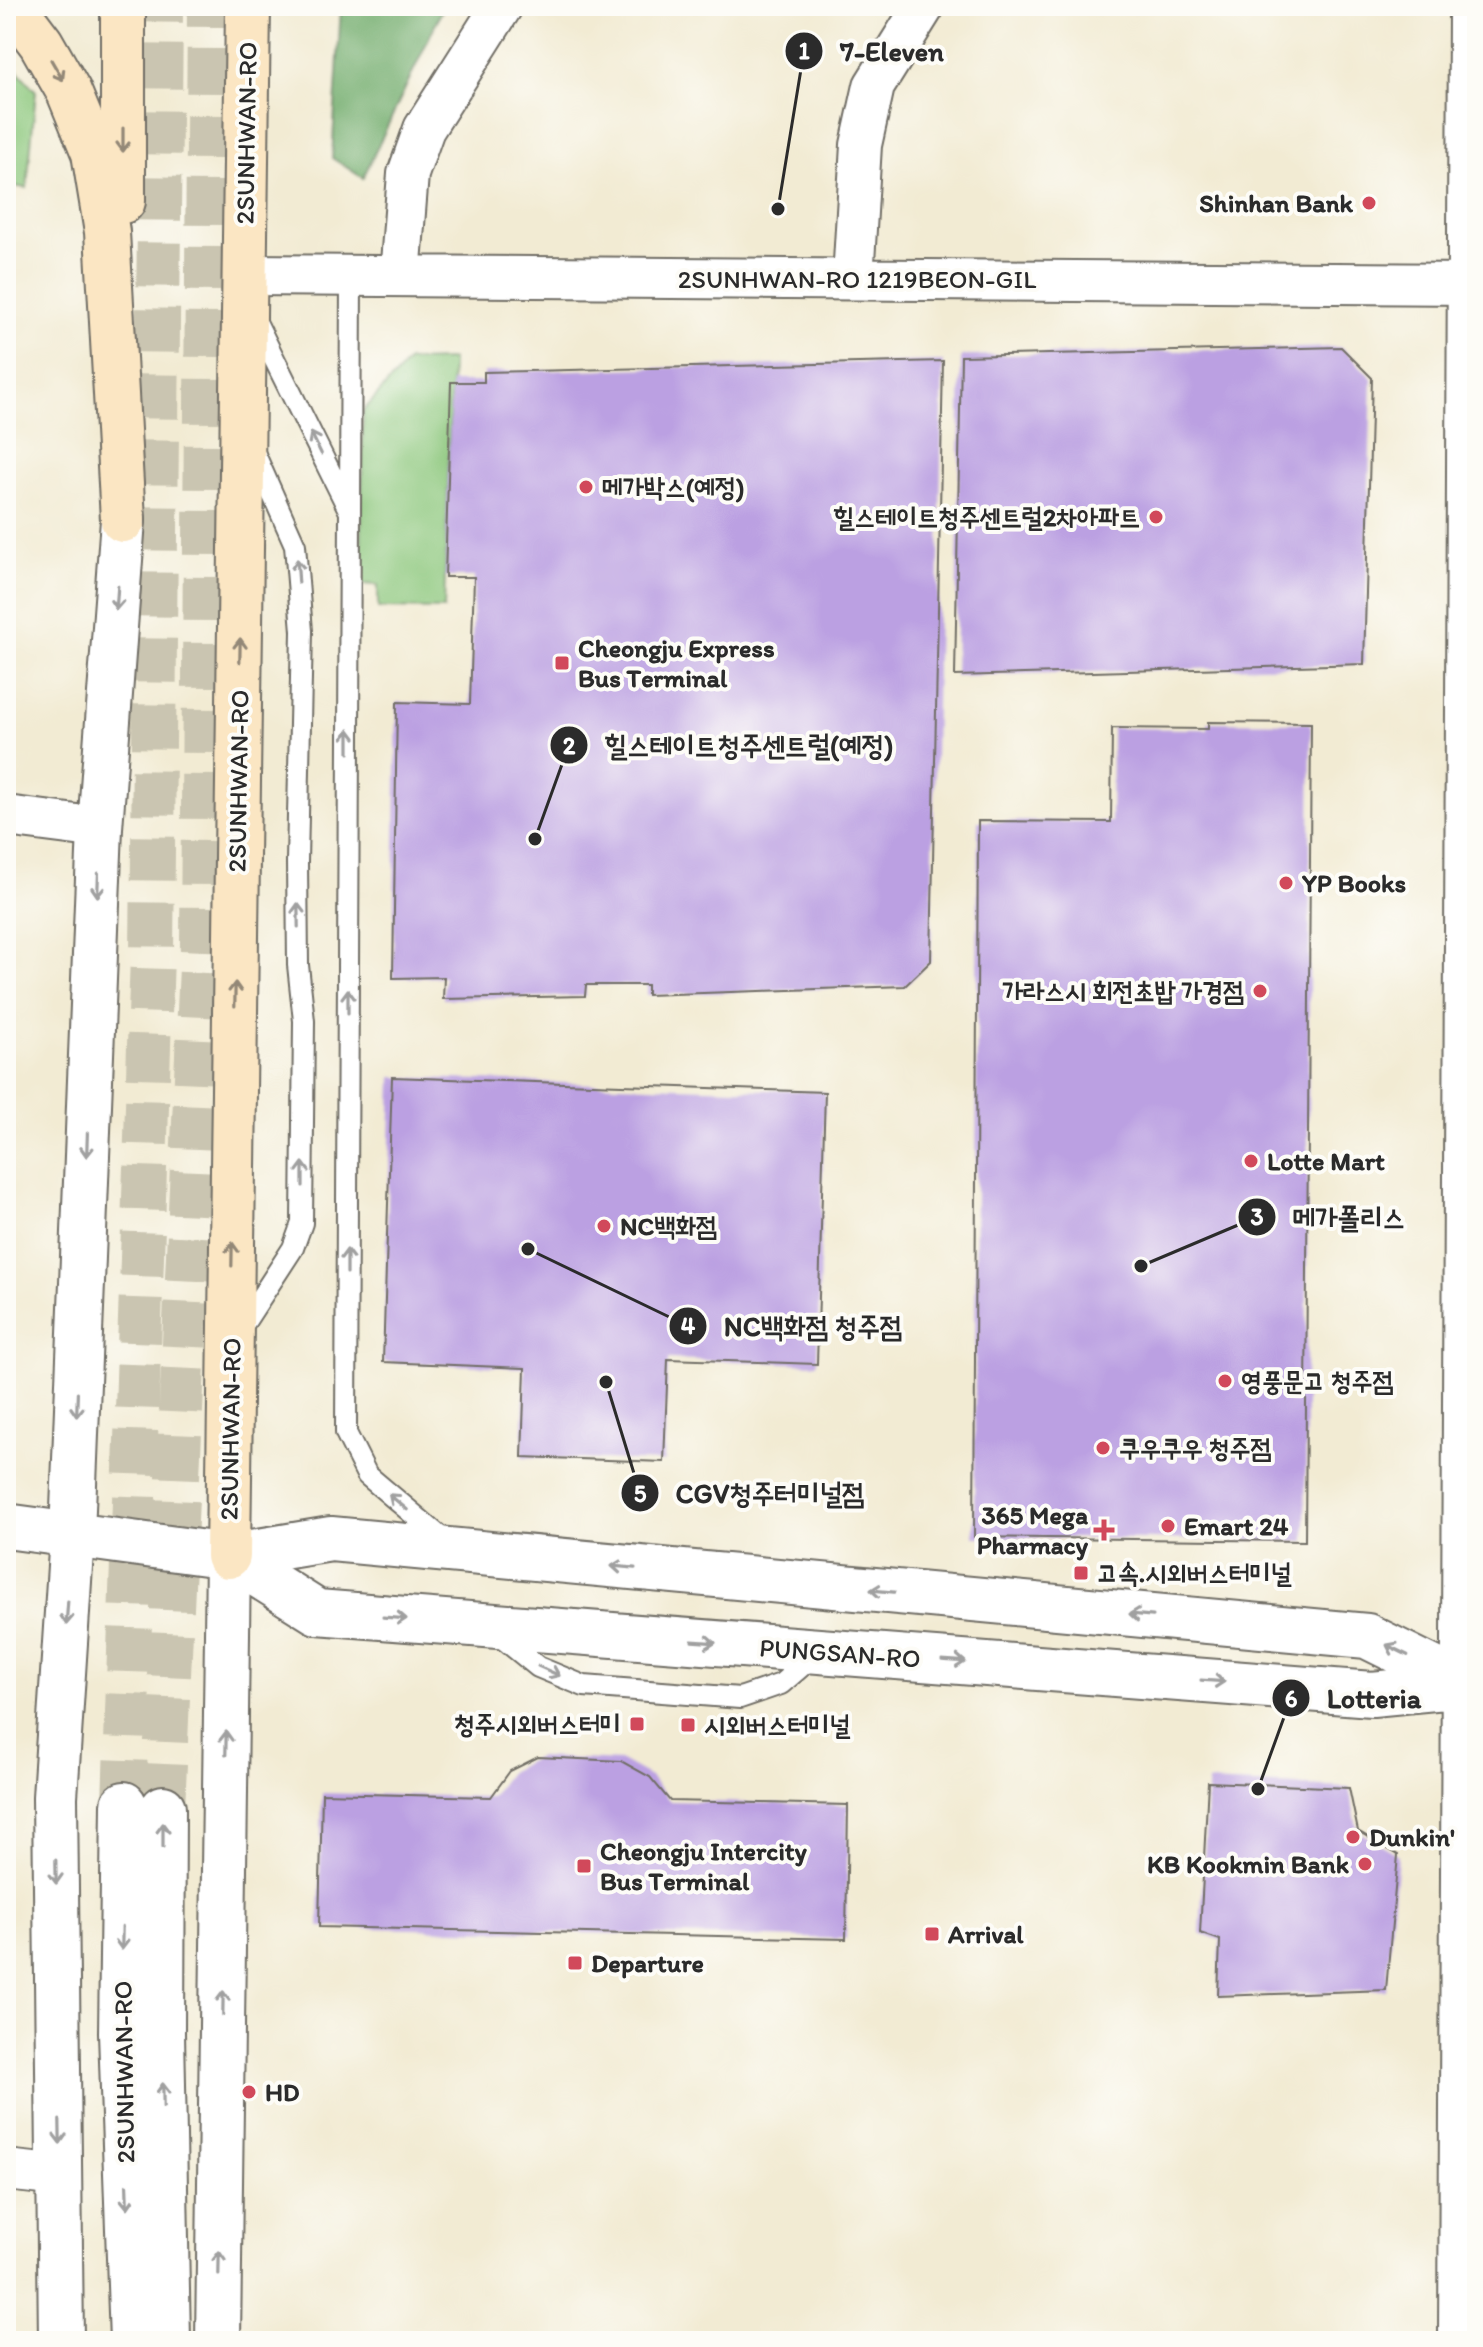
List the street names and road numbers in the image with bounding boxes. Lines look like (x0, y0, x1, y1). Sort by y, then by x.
street label: 2SUNHWAN-RO (228, 41, 264, 225)
street label: 2SUNHWAN-RO 1219BEON-GIL (678, 263, 1036, 295)
street label: 2SUNHWAN-RO (220, 689, 256, 873)
street label: 2SUNHWAN-RO (212, 1337, 248, 1521)
street label: PUNGSAN-RO (758, 1631, 922, 1675)
street label: 2SUNHWAN-RO (106, 1980, 142, 2164)

